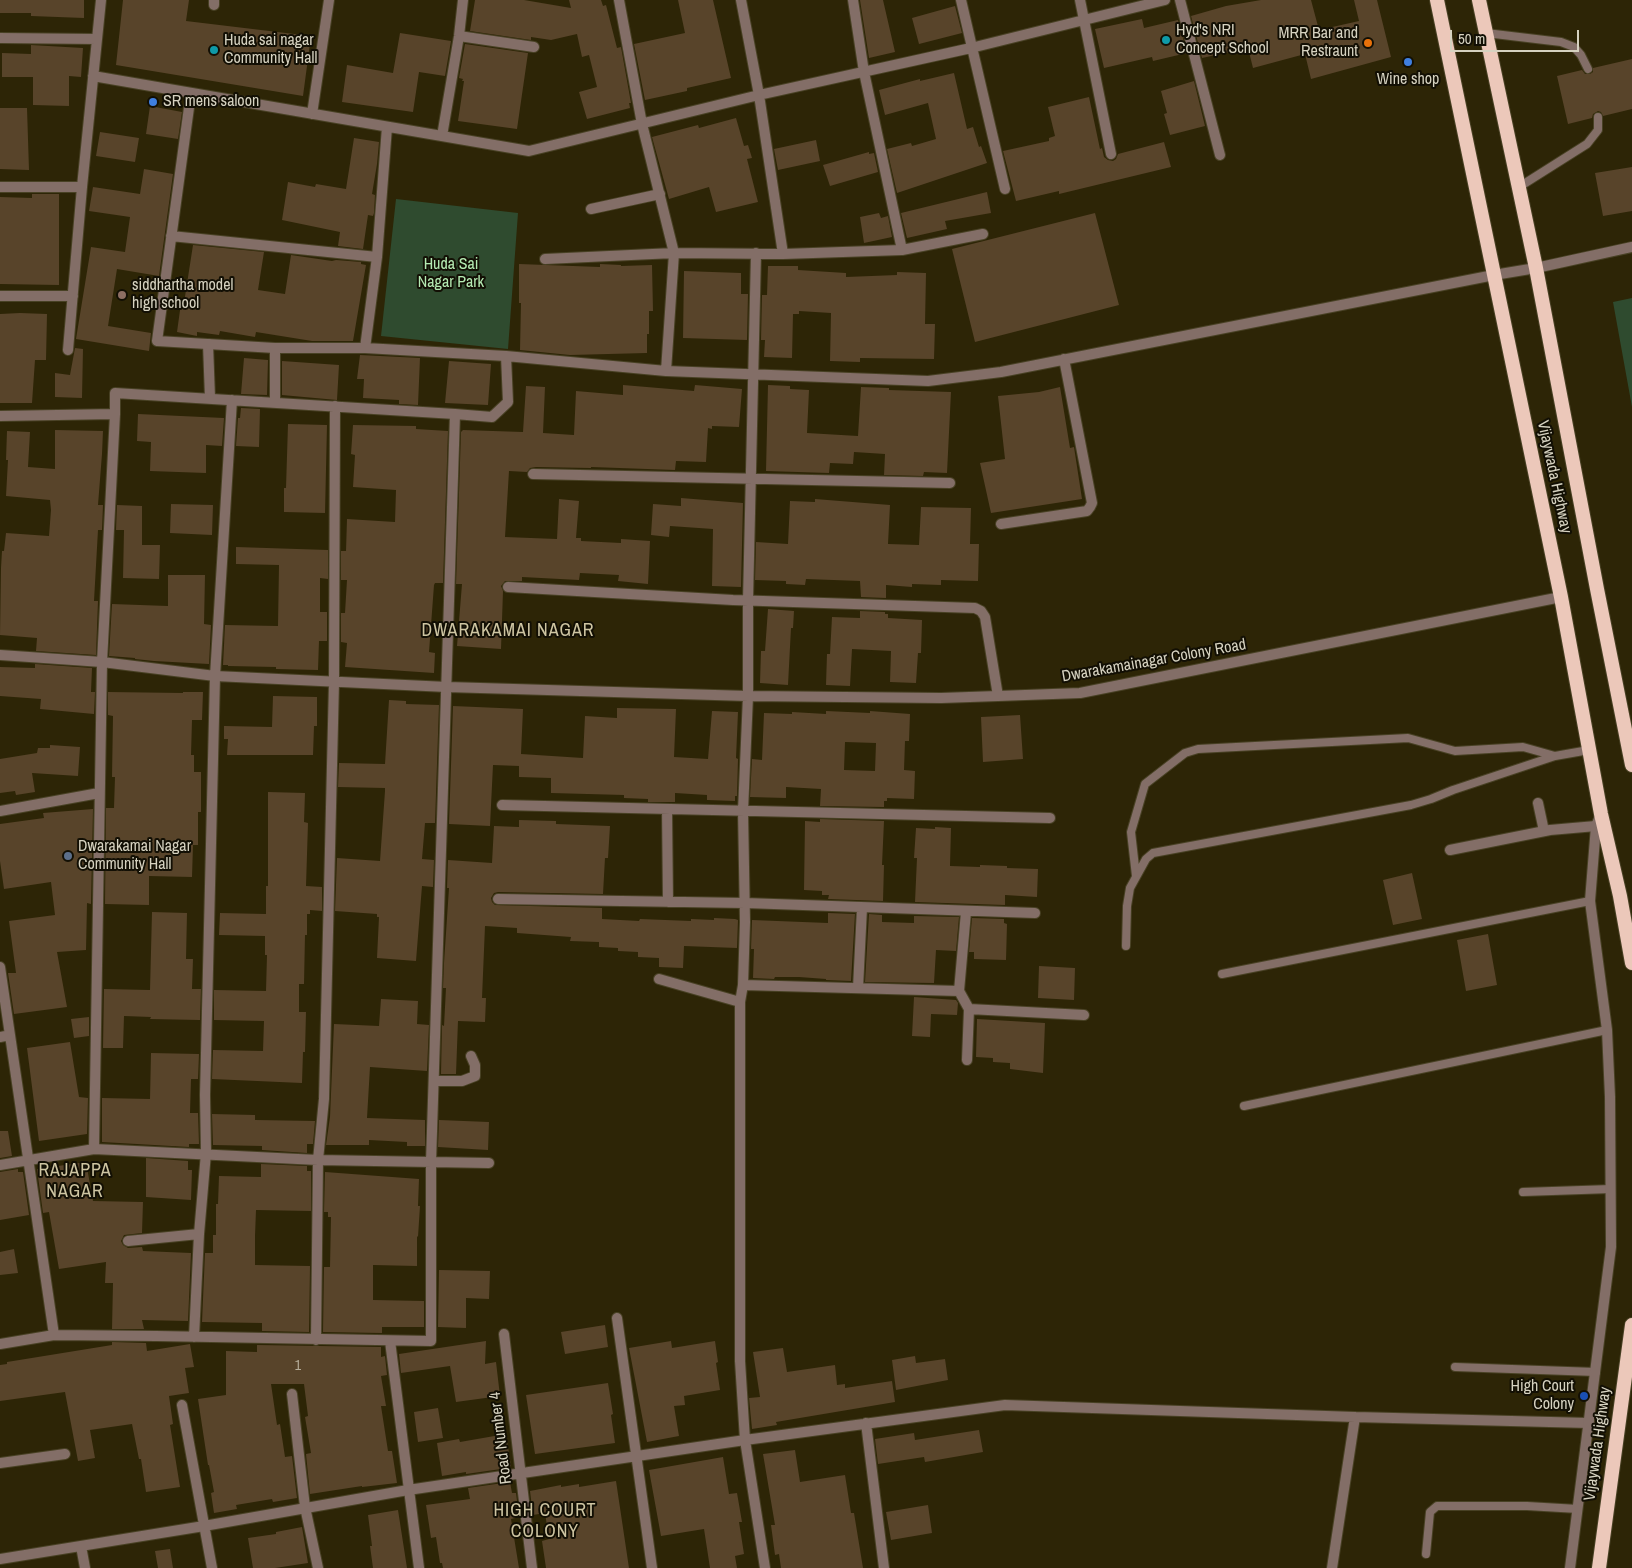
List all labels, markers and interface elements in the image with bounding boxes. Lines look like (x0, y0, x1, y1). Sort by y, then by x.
scale bar (1452, 20, 1581, 52)
place label: Hyd's NRI Concept School (1176, 21, 1269, 59)
place label: MRR Bar and Restraunt (1279, 24, 1358, 62)
text: 50 m (1458, 28, 1485, 49)
place label: Huda sai nagar Community Hall (224, 31, 317, 69)
marker: Hyd's NRI Concept School (1160, 34, 1172, 46)
marker: MRR Bar and Restraunt (1362, 37, 1374, 49)
marker: Huda sai nagar Community Hall (208, 44, 220, 56)
marker: Wine shop (1402, 56, 1414, 68)
place label: Wine shop (1377, 70, 1439, 90)
place label: SR mens saloon (163, 92, 259, 112)
marker: SR mens saloon (147, 96, 159, 108)
park label: Huda Sai Nagar Park (418, 255, 484, 293)
place label: siddhartha model high school (132, 276, 233, 314)
marker: siddhartha model high school (116, 289, 128, 301)
street label: Vijaywada Highway (1533, 419, 1575, 535)
district label: DWARAKAMAI NAGAR (420, 620, 596, 642)
street label: Dwarakamainagar Colony Road (1060, 635, 1248, 687)
place label: Dwarakamai Nagar Community Hall (78, 837, 191, 875)
marker: Dwarakamai Nagar Community Hall (62, 850, 74, 862)
district label: RAJAPPA NAGAR (38, 1160, 112, 1202)
house number: 1 (295, 1358, 301, 1374)
place label: High Court Colony (1511, 1377, 1574, 1415)
street label: Vijaywada Highway (1580, 1386, 1616, 1502)
marker: High Court Colony (1578, 1390, 1590, 1402)
street label: Road Number 4 (486, 1391, 516, 1485)
district label: HIGH COURT COLONY (492, 1500, 598, 1542)

